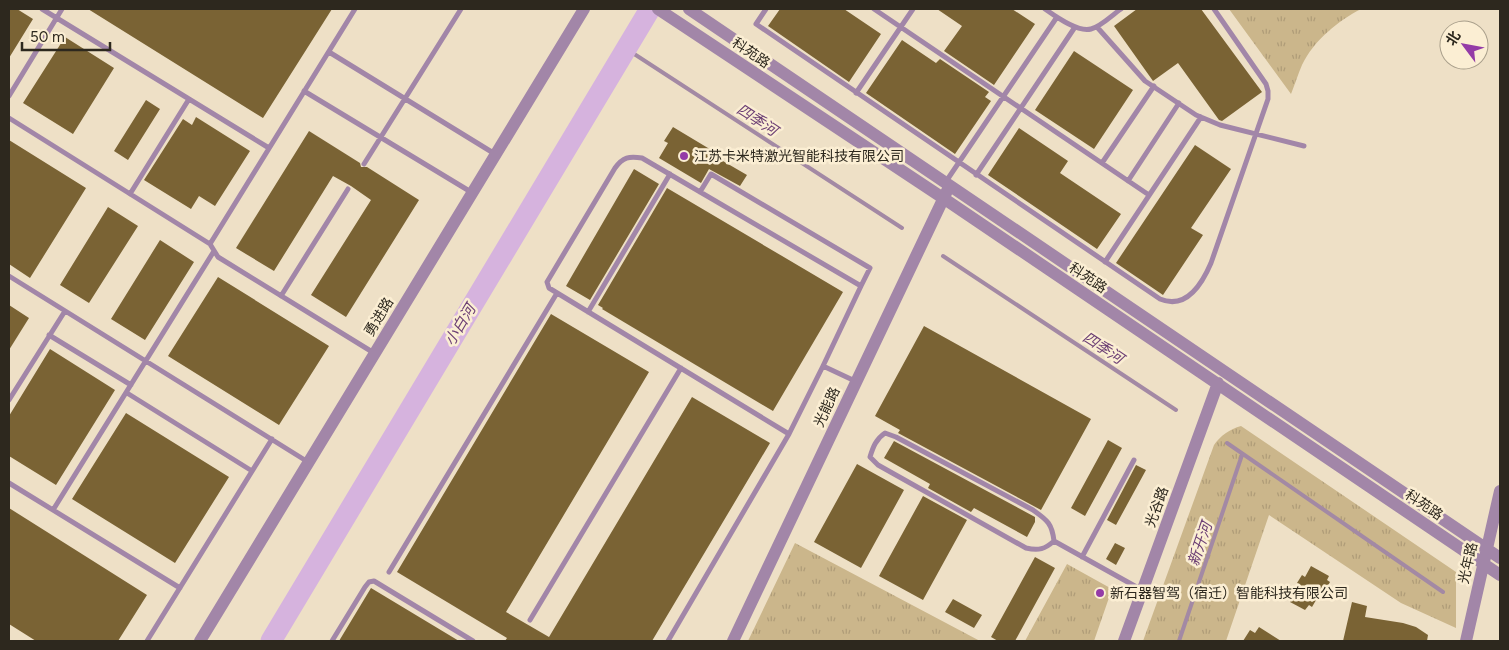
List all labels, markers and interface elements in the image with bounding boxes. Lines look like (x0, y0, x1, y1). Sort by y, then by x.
scale bar (22, 20, 110, 52)
north arrow (1439, 20, 1489, 70)
text: 50 m (30, 28, 65, 46)
text: 北 (1442, 28, 1464, 49)
street label: 科苑路 (729, 34, 773, 72)
water label: 四季河 (733, 100, 783, 141)
place label: 江苏卡米特激光智能科技有限公司 (694, 148, 904, 165)
marker: 江苏卡米特激光智能科技有限公司 (678, 150, 690, 162)
street label: 科苑路 (1066, 259, 1110, 297)
street label: 勇进路 (361, 295, 397, 339)
water label: 小白河 (441, 299, 481, 349)
water label: 四季河 (1079, 328, 1129, 369)
street label: 光能路 (810, 384, 844, 430)
street label: 光谷路 (1142, 484, 1172, 530)
street label: 科苑路 (1402, 486, 1446, 524)
water label: 新开河 (1184, 517, 1217, 568)
street label: 光年路 (1455, 541, 1481, 585)
place label: 新石器智驾（宿迁）智能科技有限公司 (1110, 585, 1348, 602)
marker: 新石器智驾（宿迁）智能科技有限公司 (1094, 587, 1106, 599)

